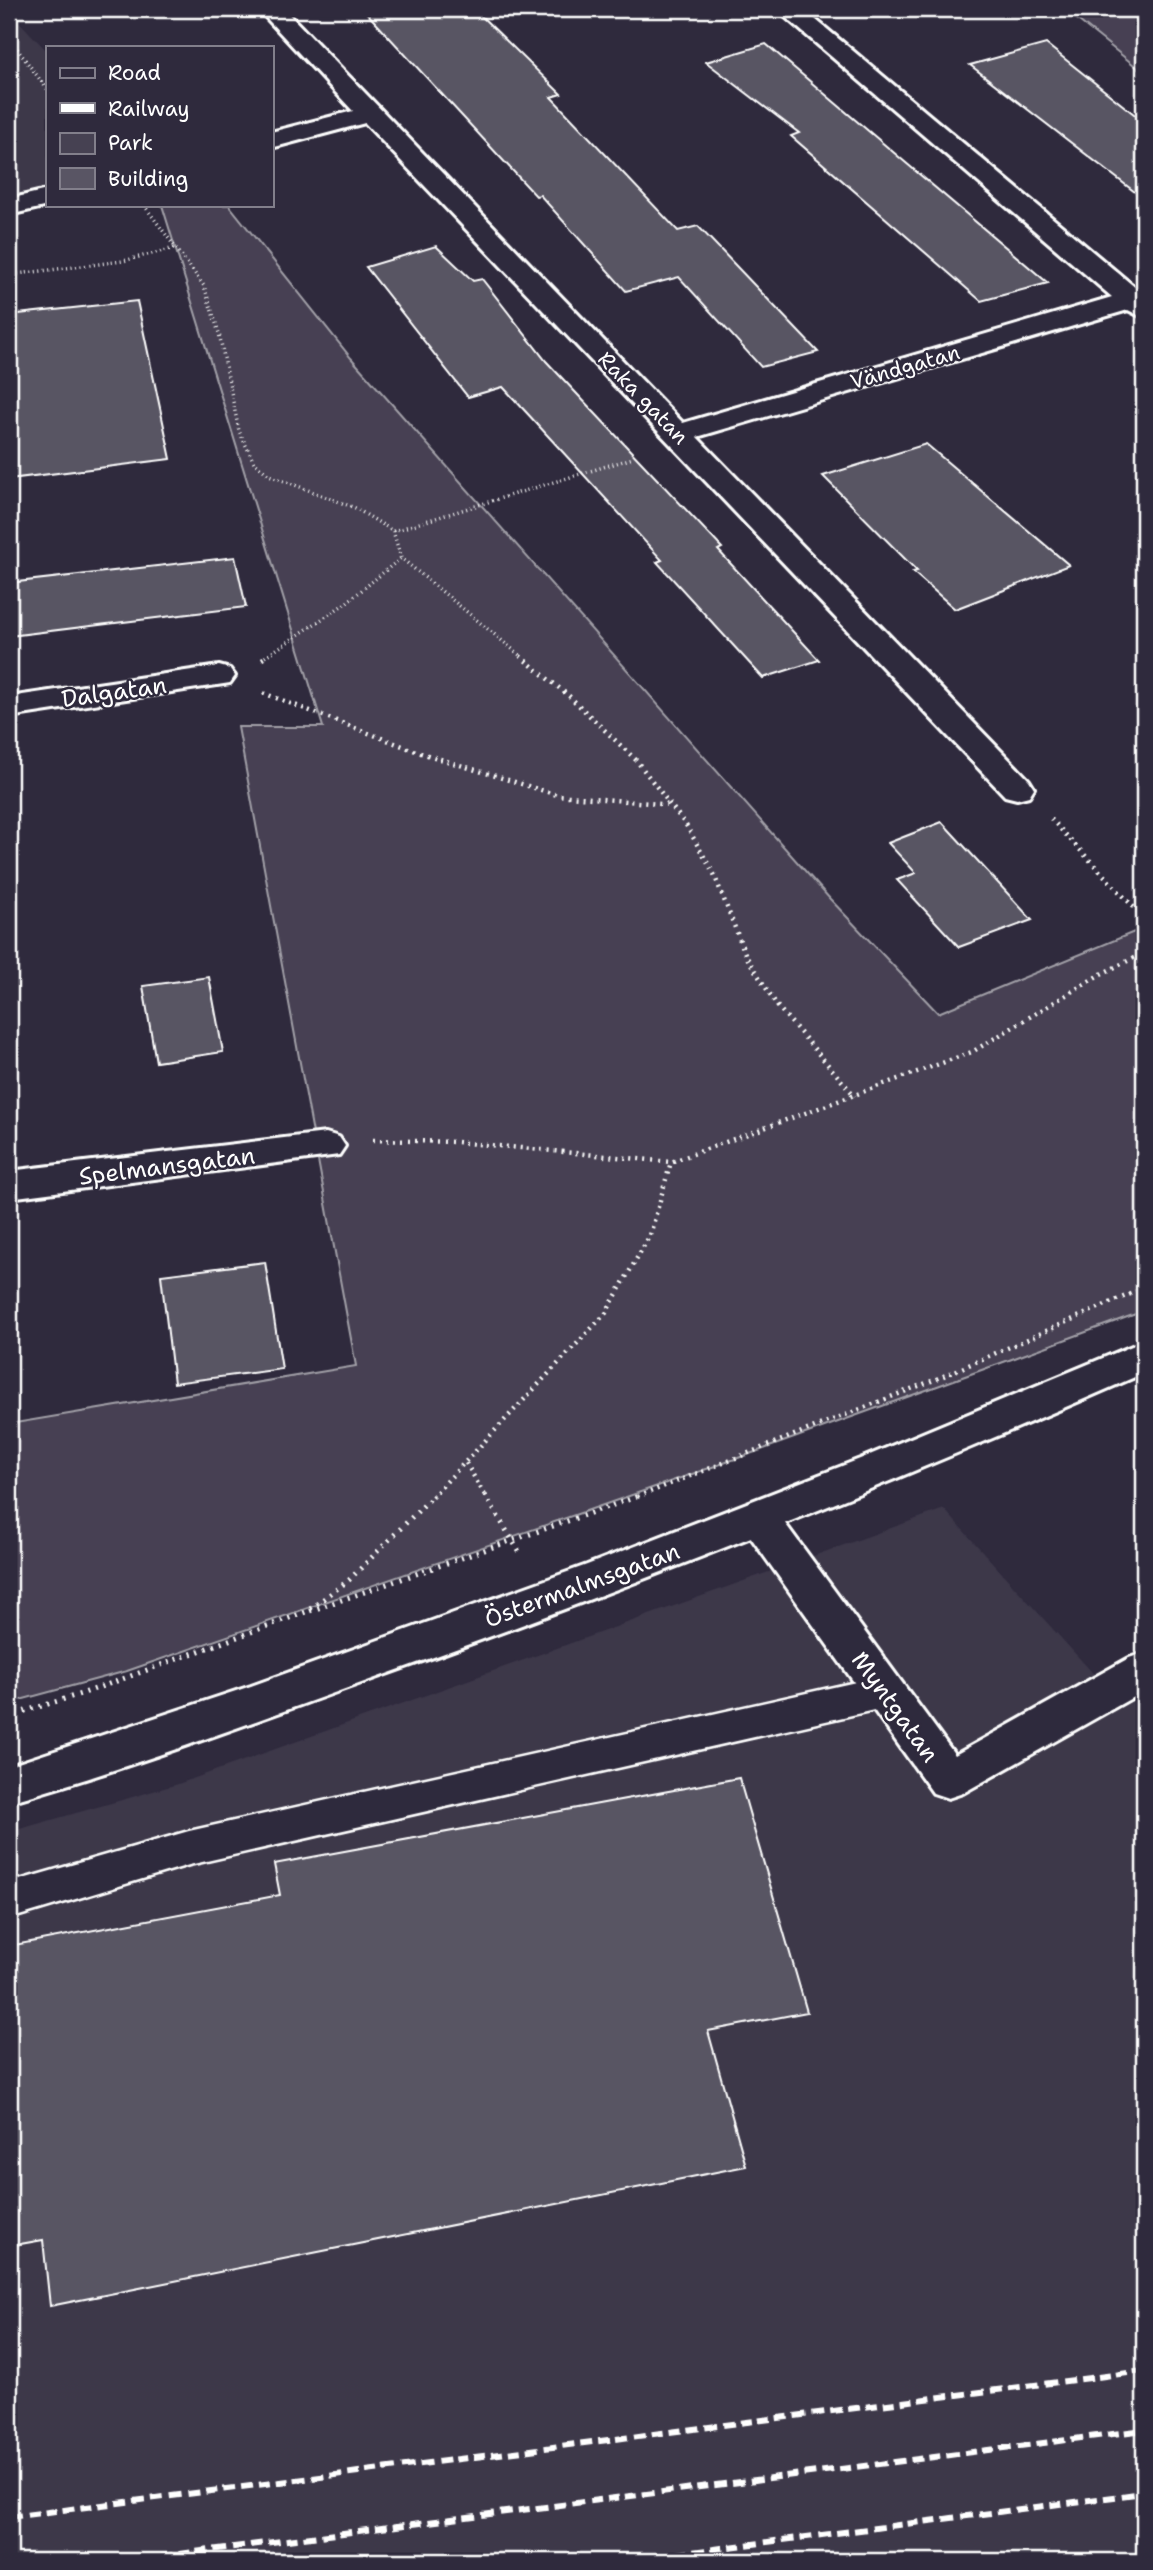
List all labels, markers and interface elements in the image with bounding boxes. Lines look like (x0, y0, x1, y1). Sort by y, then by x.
legend (46, 46, 273, 206)
text: Road (108, 59, 161, 87)
text: Railway (108, 95, 190, 123)
text: Park (108, 129, 153, 157)
text: Building (108, 165, 188, 193)
street label: Vändgatan (847, 338, 963, 396)
street label: Raka gatan (592, 345, 694, 451)
street label: Dalgatan (59, 669, 169, 715)
street label: Spelmansgatan (77, 1139, 257, 1193)
street label: Östermalmsgatan (480, 1535, 684, 1635)
street label: Myntgatan (844, 1645, 946, 1769)

